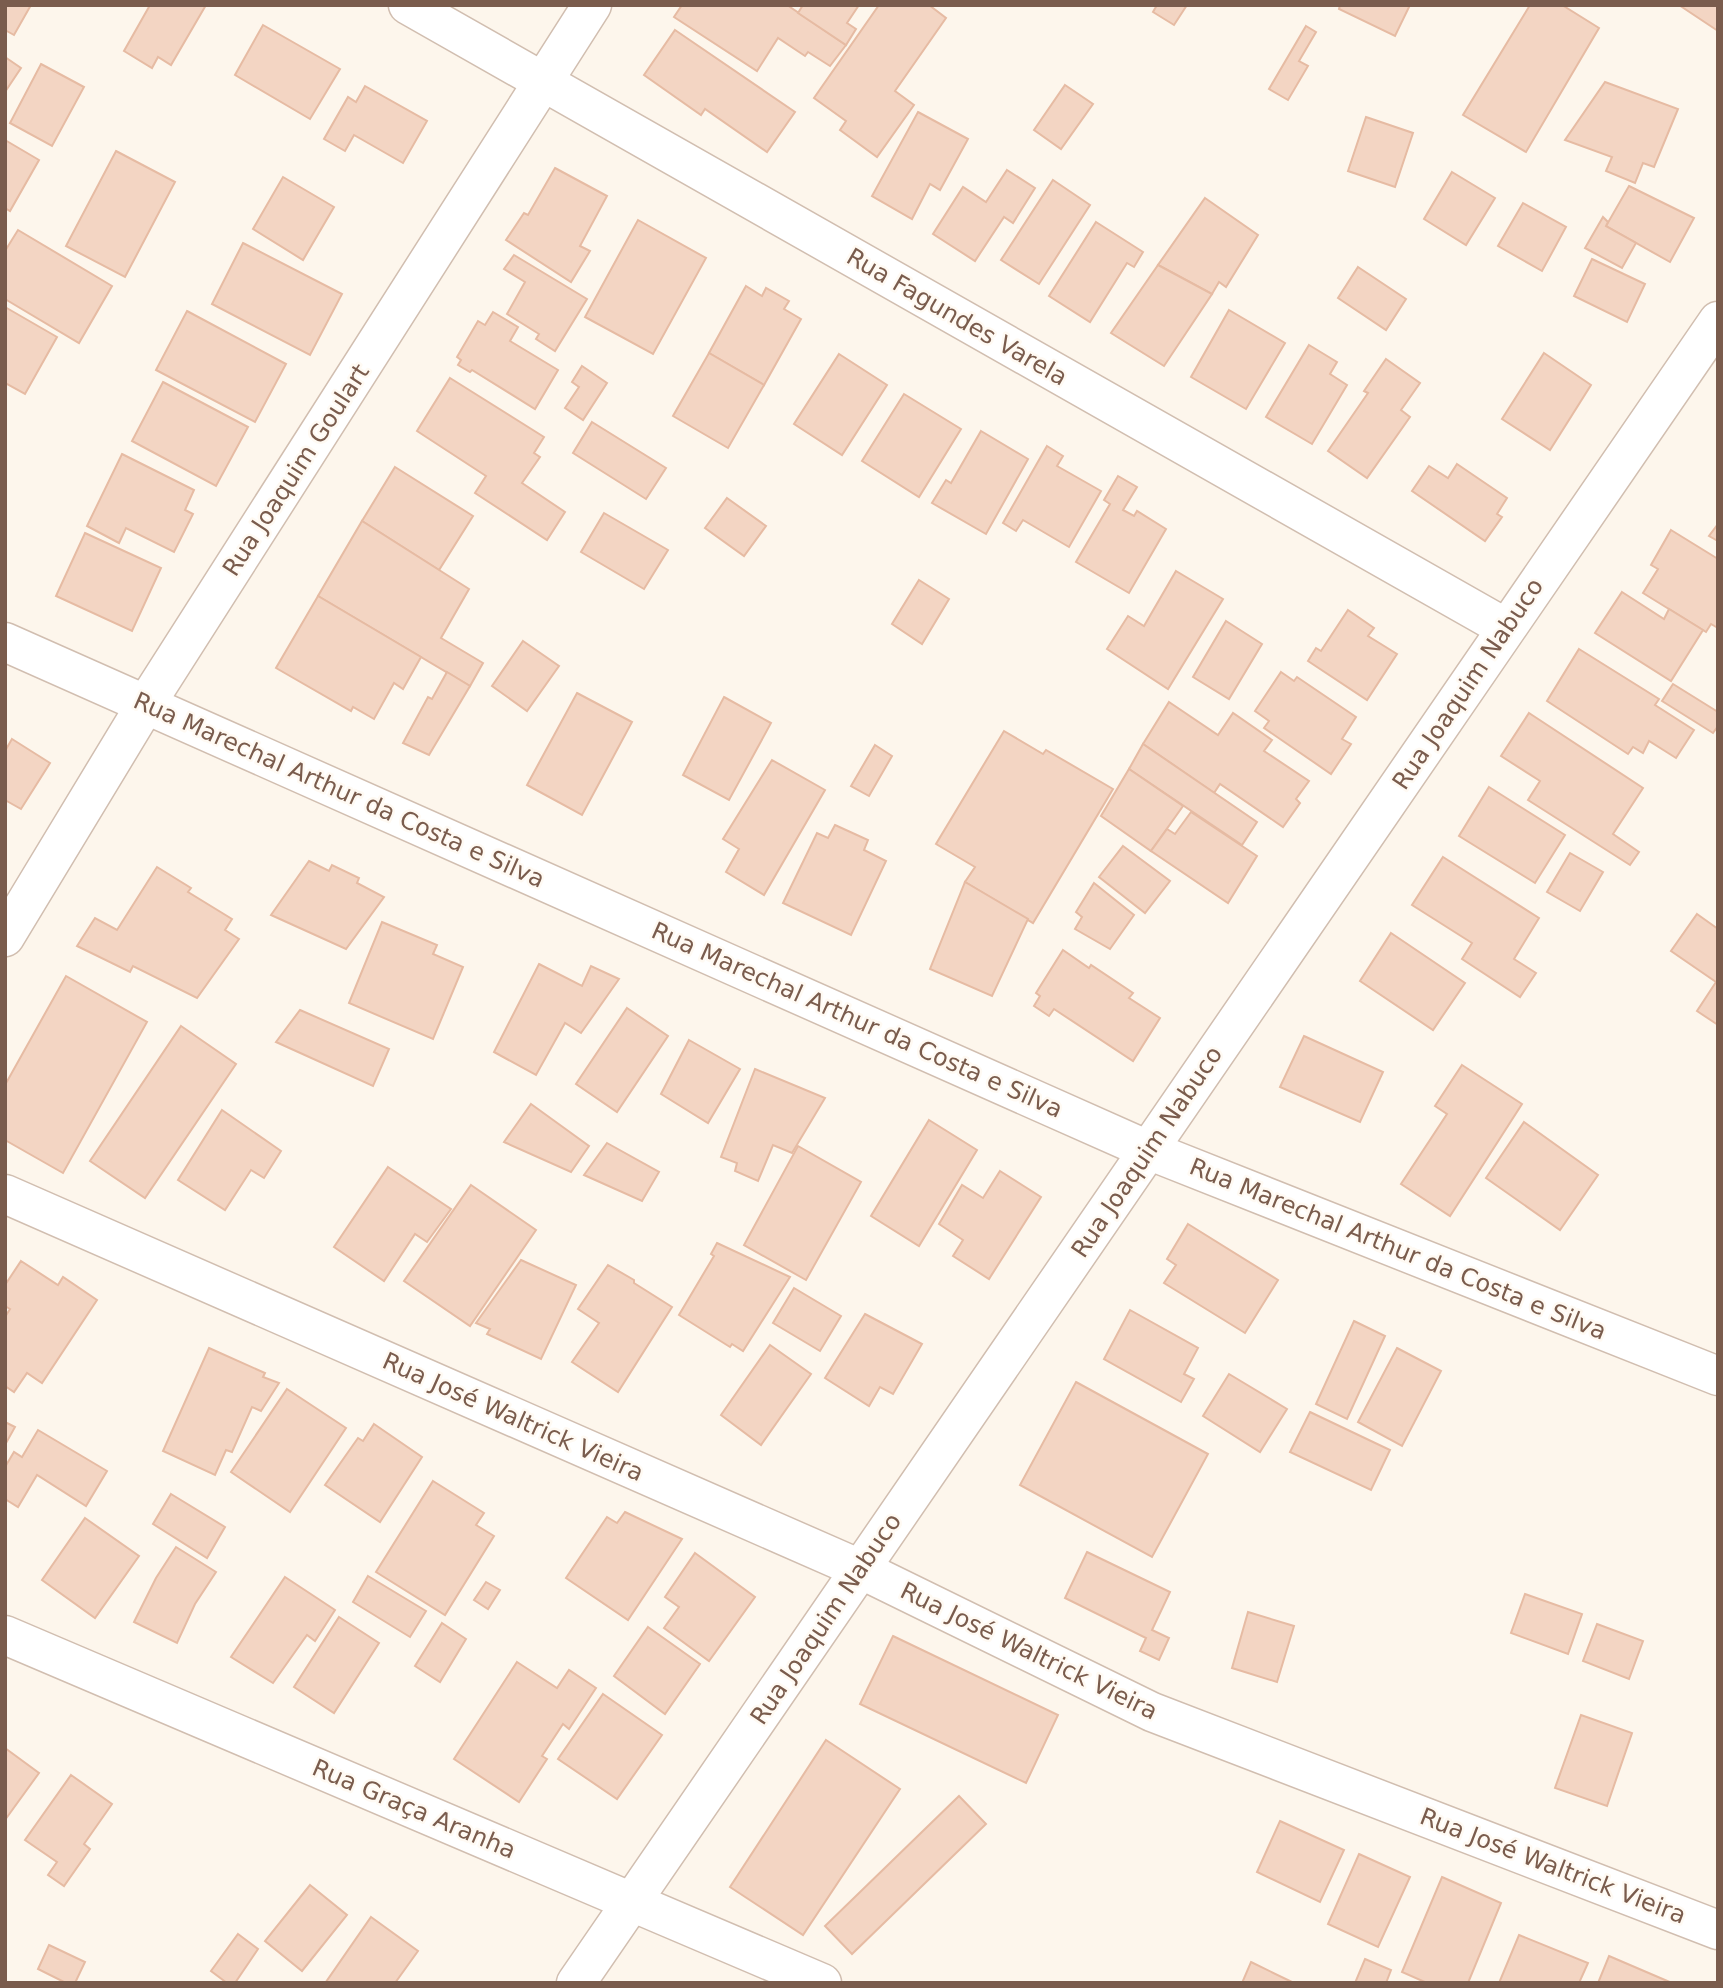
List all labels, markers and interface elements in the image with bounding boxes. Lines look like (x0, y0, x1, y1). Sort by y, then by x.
street label: Rua Fagundes Varela (842, 242, 1072, 392)
street label: Rua Joaquim Goulart (217, 359, 375, 581)
street label: Rua Joaquim Nabuco (1387, 573, 1549, 795)
street label: Rua Marechal Arthur da Costa e Silva (129, 686, 549, 894)
street label: Rua Marechal Arthur da Costa e Silva (647, 916, 1067, 1124)
street label: Rua Joaquim Nabuco (1066, 1041, 1228, 1263)
street label: Rua Marechal Arthur da Costa e Silva (1186, 1152, 1610, 1346)
street label: Rua José Waltrick Vieira (378, 1347, 648, 1487)
street label: Rua Joaquim Nabuco (745, 1508, 907, 1730)
street label: Rua José Waltrick Vieira (896, 1576, 1162, 1726)
street label: Rua Graça Aranha (308, 1754, 520, 1864)
street label: Rua José Waltrick Vieira (1416, 1802, 1690, 1930)

